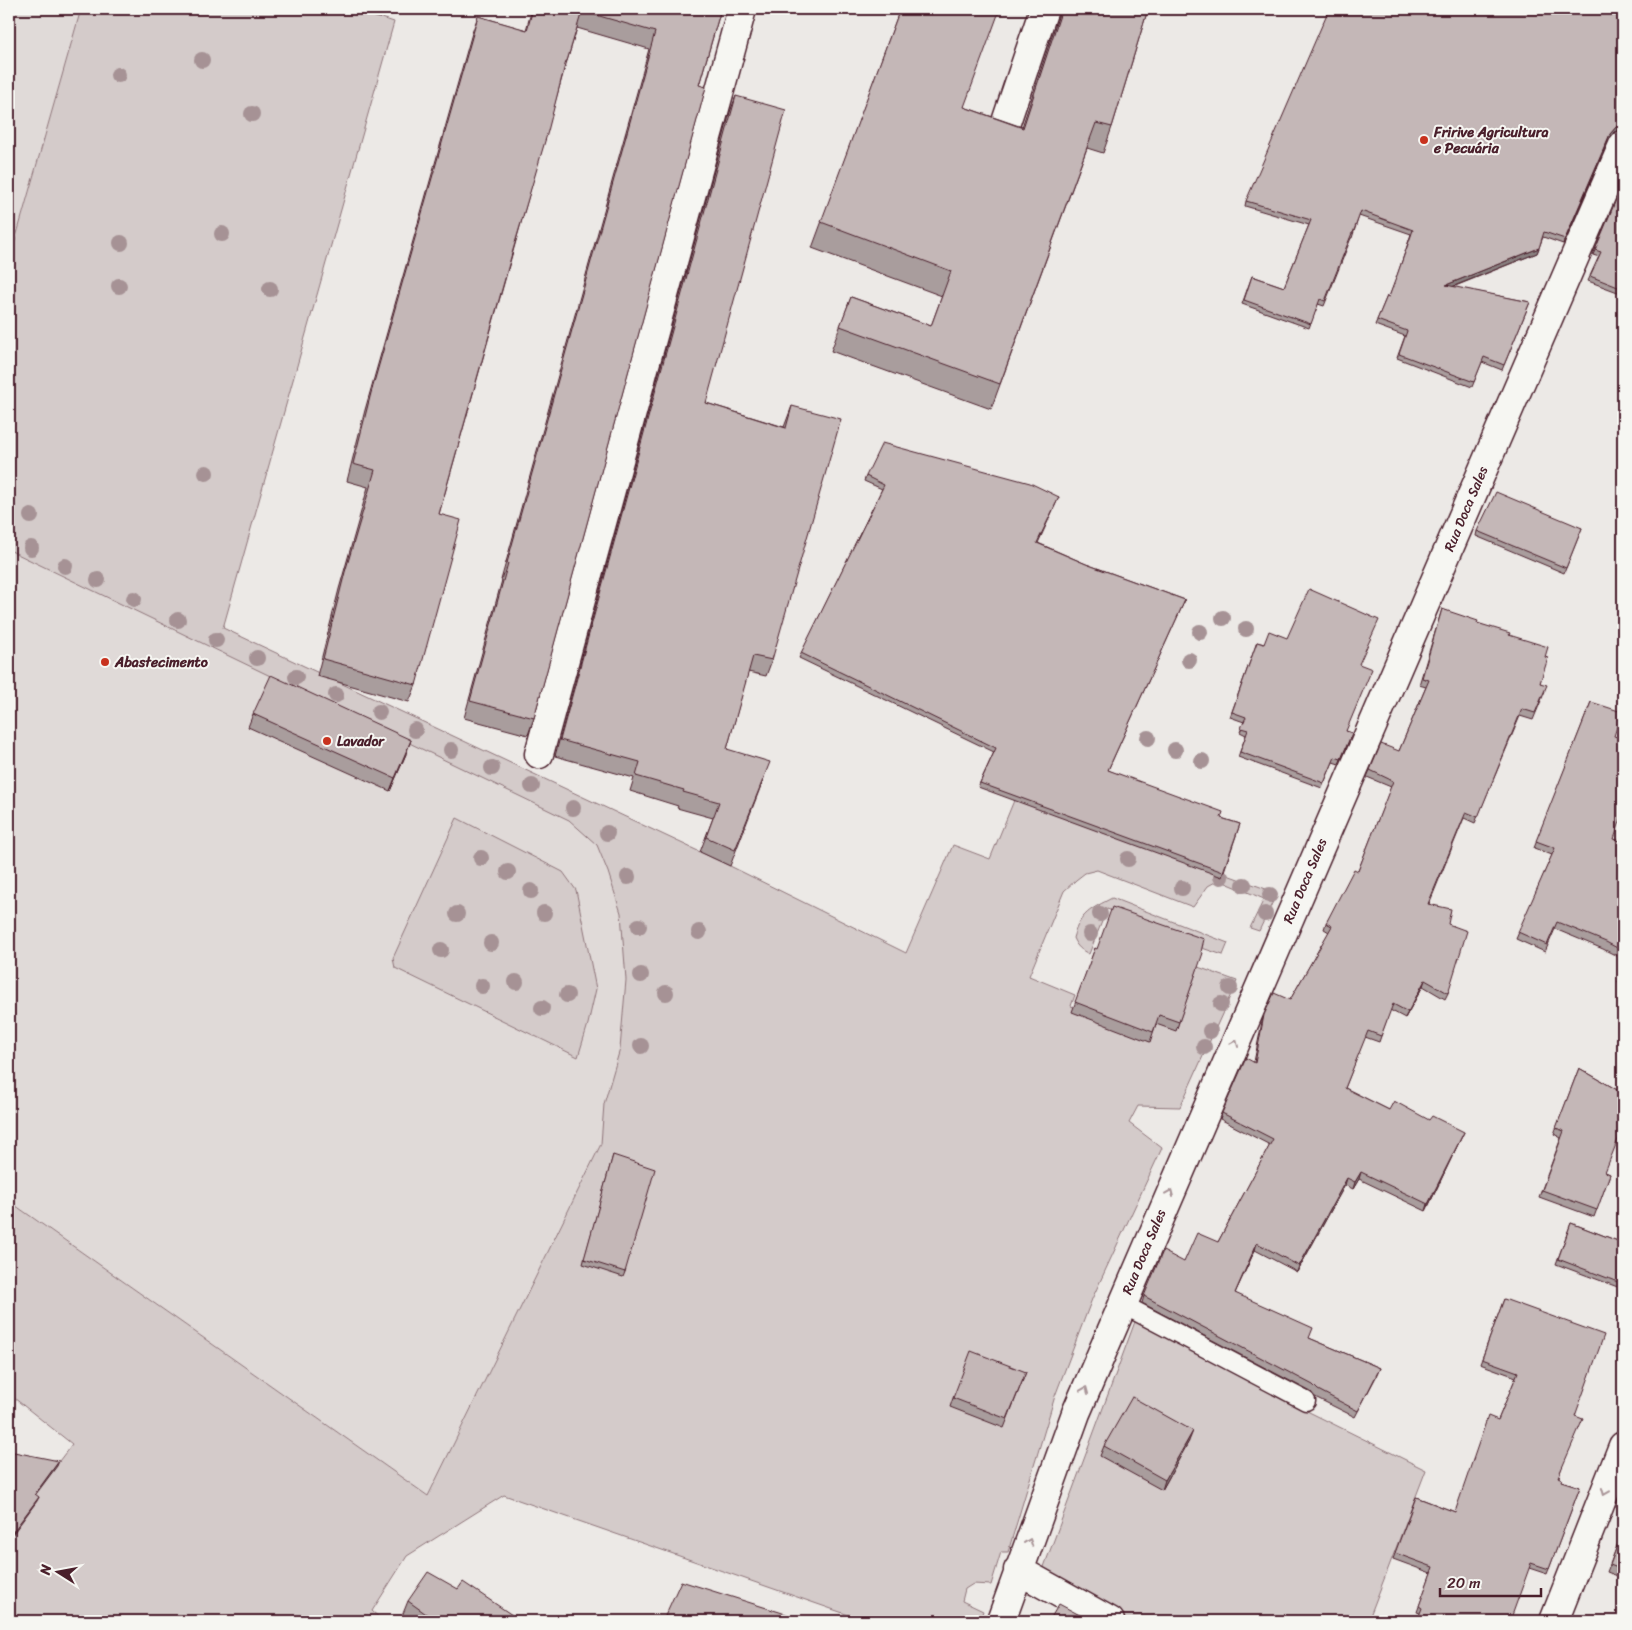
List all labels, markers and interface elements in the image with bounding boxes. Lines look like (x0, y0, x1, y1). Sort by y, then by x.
place label: Fririve Agricultura e Pecuária (1433, 120, 1548, 161)
marker: Fririve Agricultura e Pecuária (1418, 134, 1430, 146)
street label: Rua Doca Sales (1437, 462, 1495, 556)
place label: Abastecimento (114, 650, 209, 675)
marker: Abastecimento (99, 656, 111, 668)
place label: Lavador (337, 729, 385, 754)
marker: Lavador (321, 735, 333, 747)
street label: Rua Doca Sales (1276, 834, 1334, 928)
one-way arrow (1229, 1040, 1239, 1048)
one-way arrow (1164, 1189, 1175, 1198)
street label: Rua Doca Sales (1115, 1205, 1173, 1299)
one-way arrow (1079, 1386, 1090, 1395)
one-way arrow (1601, 1487, 1611, 1495)
one-way arrow (1023, 1539, 1033, 1547)
north arrow (32, 1548, 82, 1598)
text: N (32, 1562, 59, 1578)
scale bar (1440, 1565, 1541, 1597)
text: 20 m (1447, 1570, 1481, 1596)

